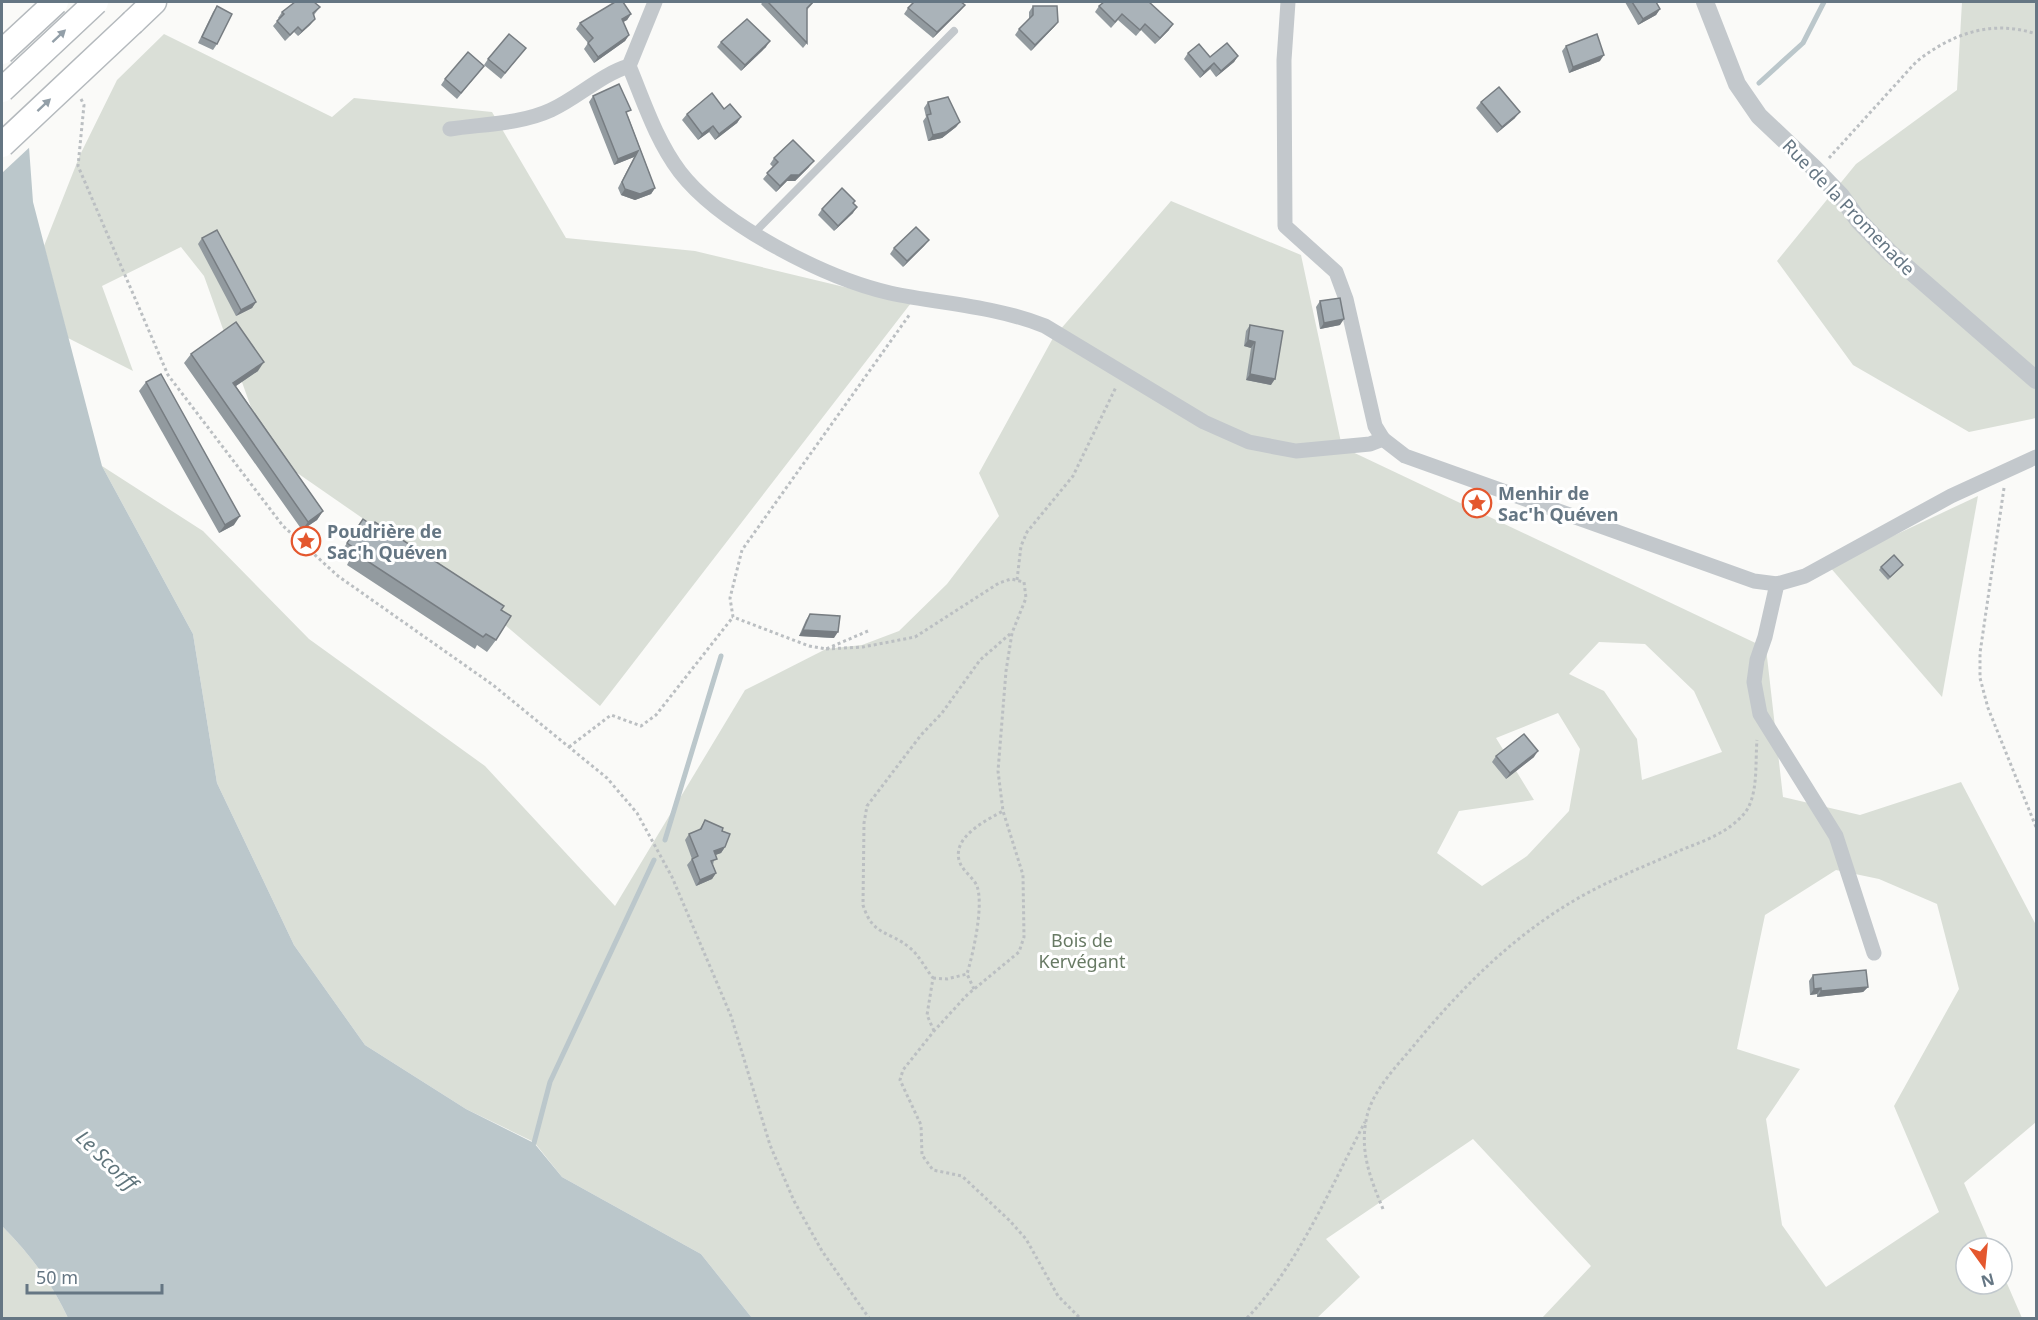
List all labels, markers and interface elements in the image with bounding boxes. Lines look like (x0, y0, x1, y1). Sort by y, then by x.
one-way arrow (52, 29, 67, 43)
one-way arrow (37, 98, 51, 112)
street label: Rue de la Promenade (1778, 134, 1920, 280)
place label: Menhir de Sac'h Quéven (1498, 481, 1619, 526)
place icon: Menhir de Sac'h Quéven (1461, 487, 1493, 519)
place label: Poudrière de Sac'h Quéven (327, 519, 448, 564)
place icon: Poudrière de Sac'h Quéven (290, 525, 322, 557)
park label: Bois de Kervégant (1039, 928, 1126, 973)
water label: Le Scorff (70, 1124, 146, 1198)
north arrow (1954, 1236, 2014, 1296)
scale bar (27, 1257, 162, 1295)
text: 50 m (36, 1265, 78, 1289)
text: N (1979, 1268, 1997, 1293)

